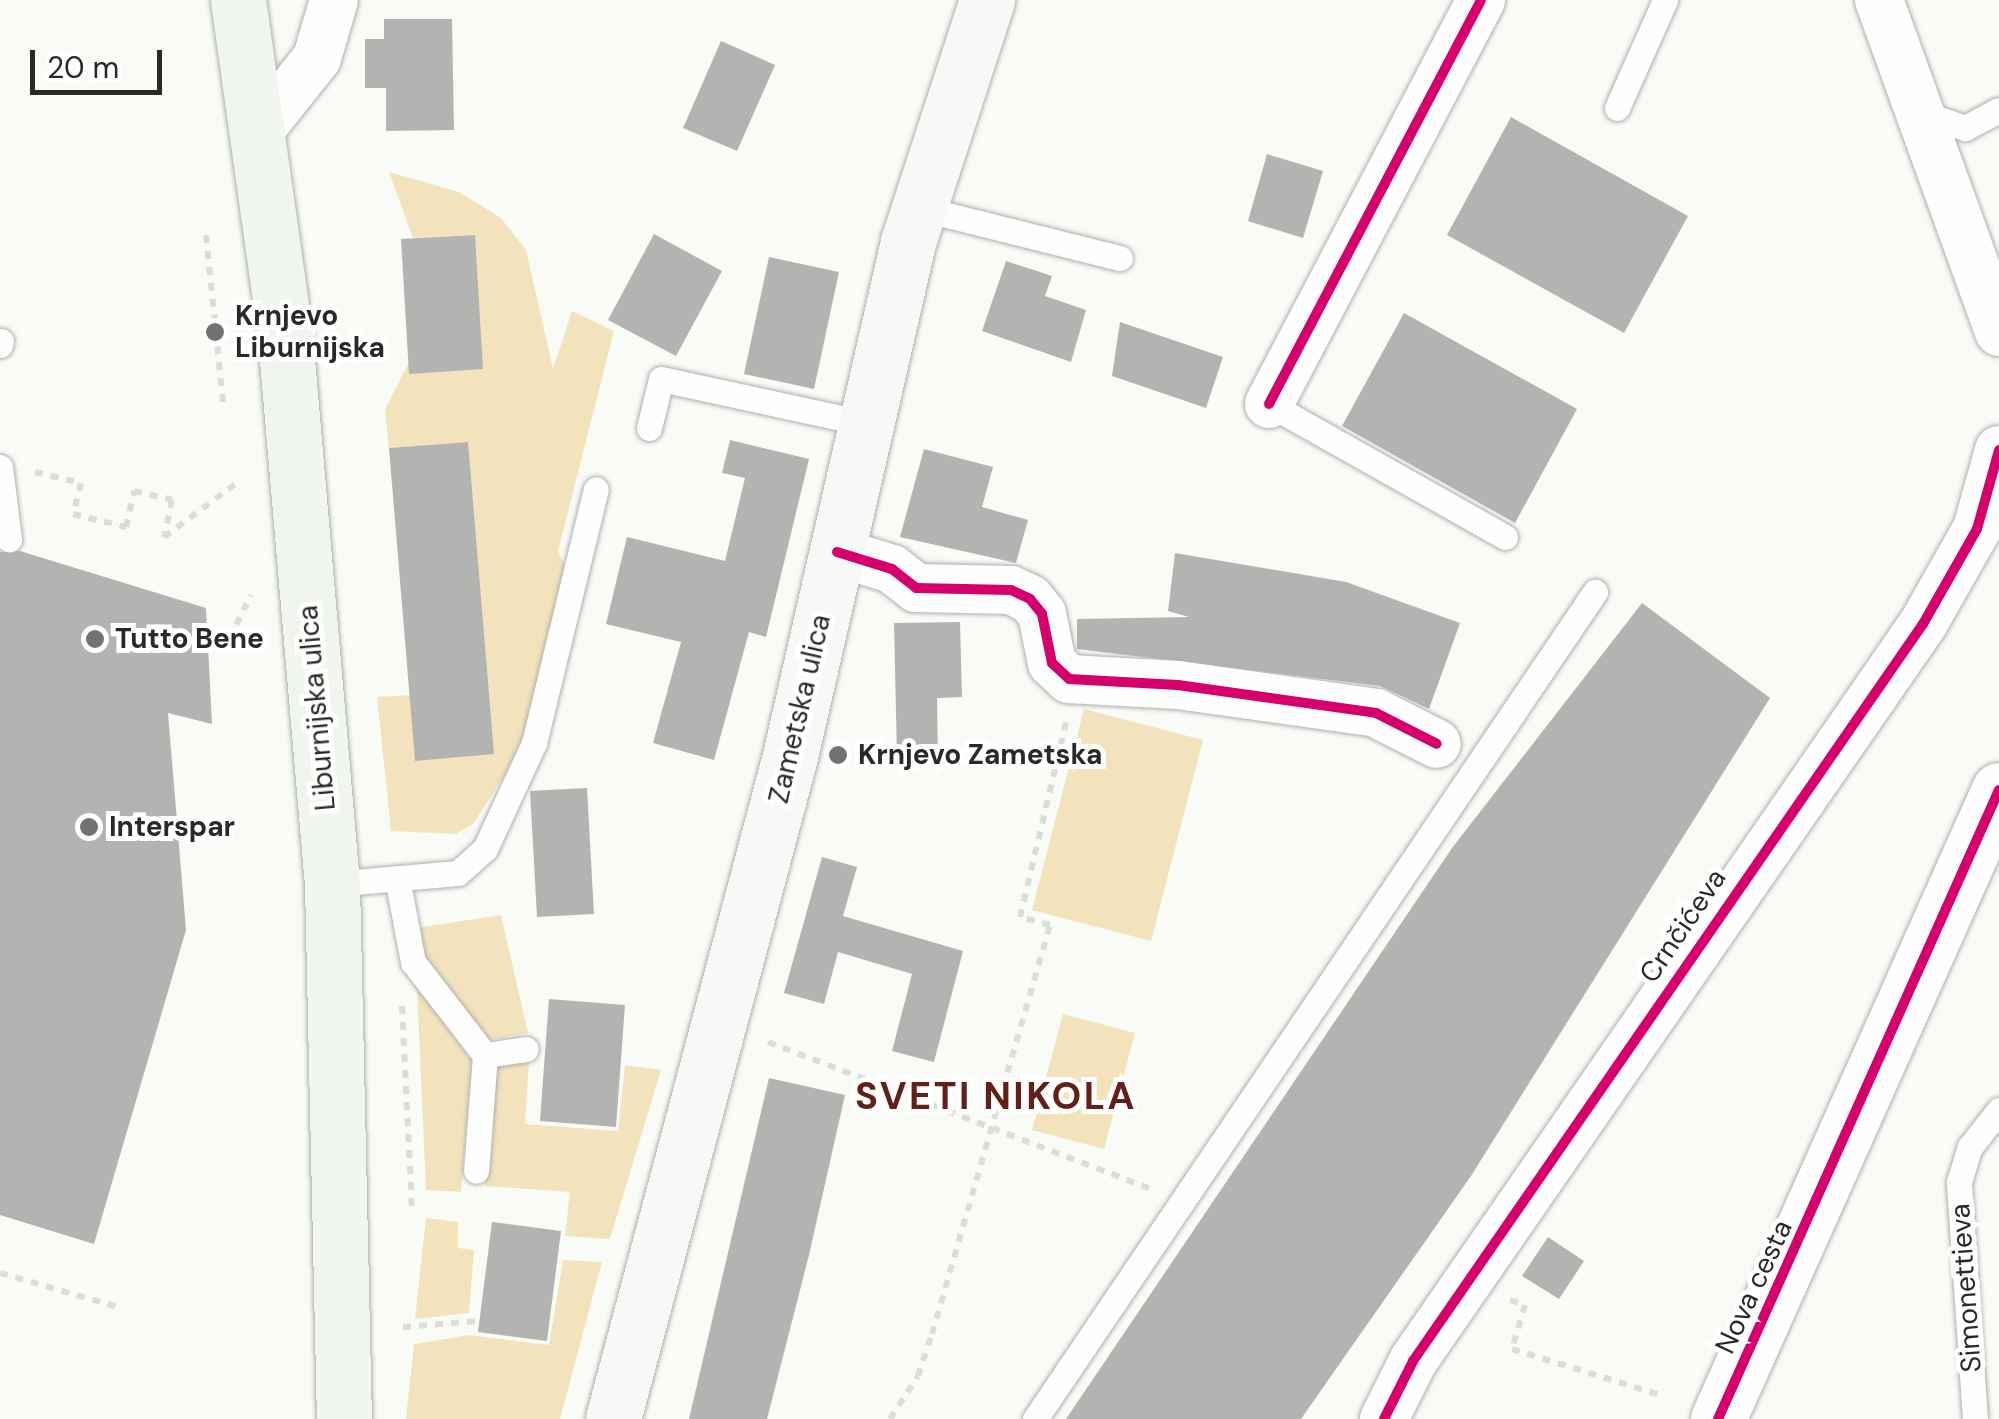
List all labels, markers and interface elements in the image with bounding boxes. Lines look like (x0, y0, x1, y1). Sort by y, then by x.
scale bar (35, 30, 168, 92)
text: 20 m (47, 48, 119, 87)
place label: Krnjevo Liburnijska (235, 299, 385, 365)
marker: Krnjevo Liburnijska (204, 321, 226, 343)
street label: Liburnijska ulica (291, 604, 343, 812)
street label: Zametska ulica (762, 611, 838, 807)
place label: Tutto Bene (115, 622, 264, 656)
marker: Tutto Bene (84, 628, 106, 650)
place label: Krnjevo Zametska (858, 738, 1102, 772)
marker: Krnjevo Zametska (827, 744, 849, 766)
place label: Interspar (109, 810, 235, 844)
marker: Interspar (78, 816, 100, 838)
street label: Crnčićeva (1633, 863, 1733, 989)
district label: SVETI NIKOLA (855, 1074, 1137, 1120)
street label: Simonettieva (1943, 1202, 1989, 1374)
street label: Nova cesta (1708, 1215, 1800, 1359)

